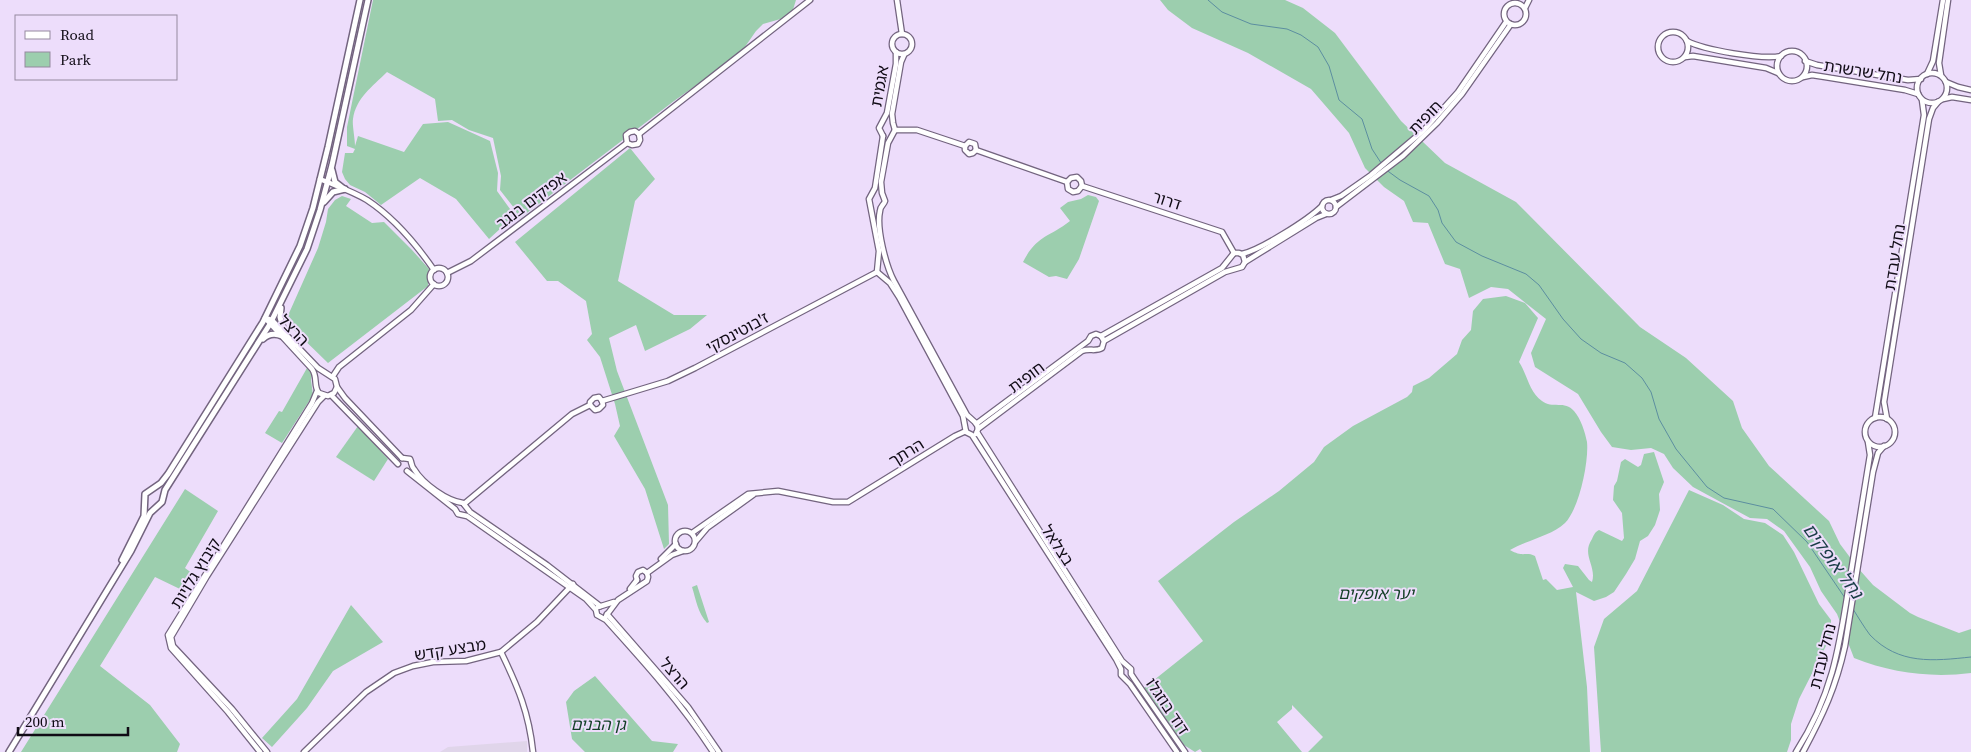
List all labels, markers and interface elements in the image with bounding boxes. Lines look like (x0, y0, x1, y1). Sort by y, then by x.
legend (15, 15, 178, 80)
text: Road (60, 24, 94, 45)
text: Park (60, 49, 92, 70)
street label: נחל שרשרת (1822, 54, 1904, 88)
street label: אגמית (865, 64, 893, 108)
street label: חופית (1403, 95, 1447, 139)
street label: אפיקים בנגב (491, 166, 571, 234)
street label: דרור (1150, 185, 1185, 215)
street label: נחל עבדת (1878, 222, 1910, 292)
street label: ז'בוטינסקי (702, 306, 772, 358)
street label: הרצל (274, 310, 314, 350)
street label: חופית (1003, 356, 1049, 398)
street label: הרתך (884, 433, 928, 471)
water label: נחל אופקים (1797, 518, 1870, 605)
street label: בצלאל (1037, 520, 1079, 570)
street label: קיבוץ גלויות (165, 534, 225, 612)
park label: יער אופקים (1338, 582, 1415, 604)
street label: נחל עבדת (1803, 621, 1841, 691)
street label: מבצע קדש (413, 632, 487, 666)
street label: הרצל (655, 652, 695, 694)
street label: דוד בוזגלו (1141, 673, 1195, 739)
scale bar (18, 704, 128, 736)
text: 200 m (25, 711, 65, 732)
park label: גן הבנים (570, 713, 627, 735)

